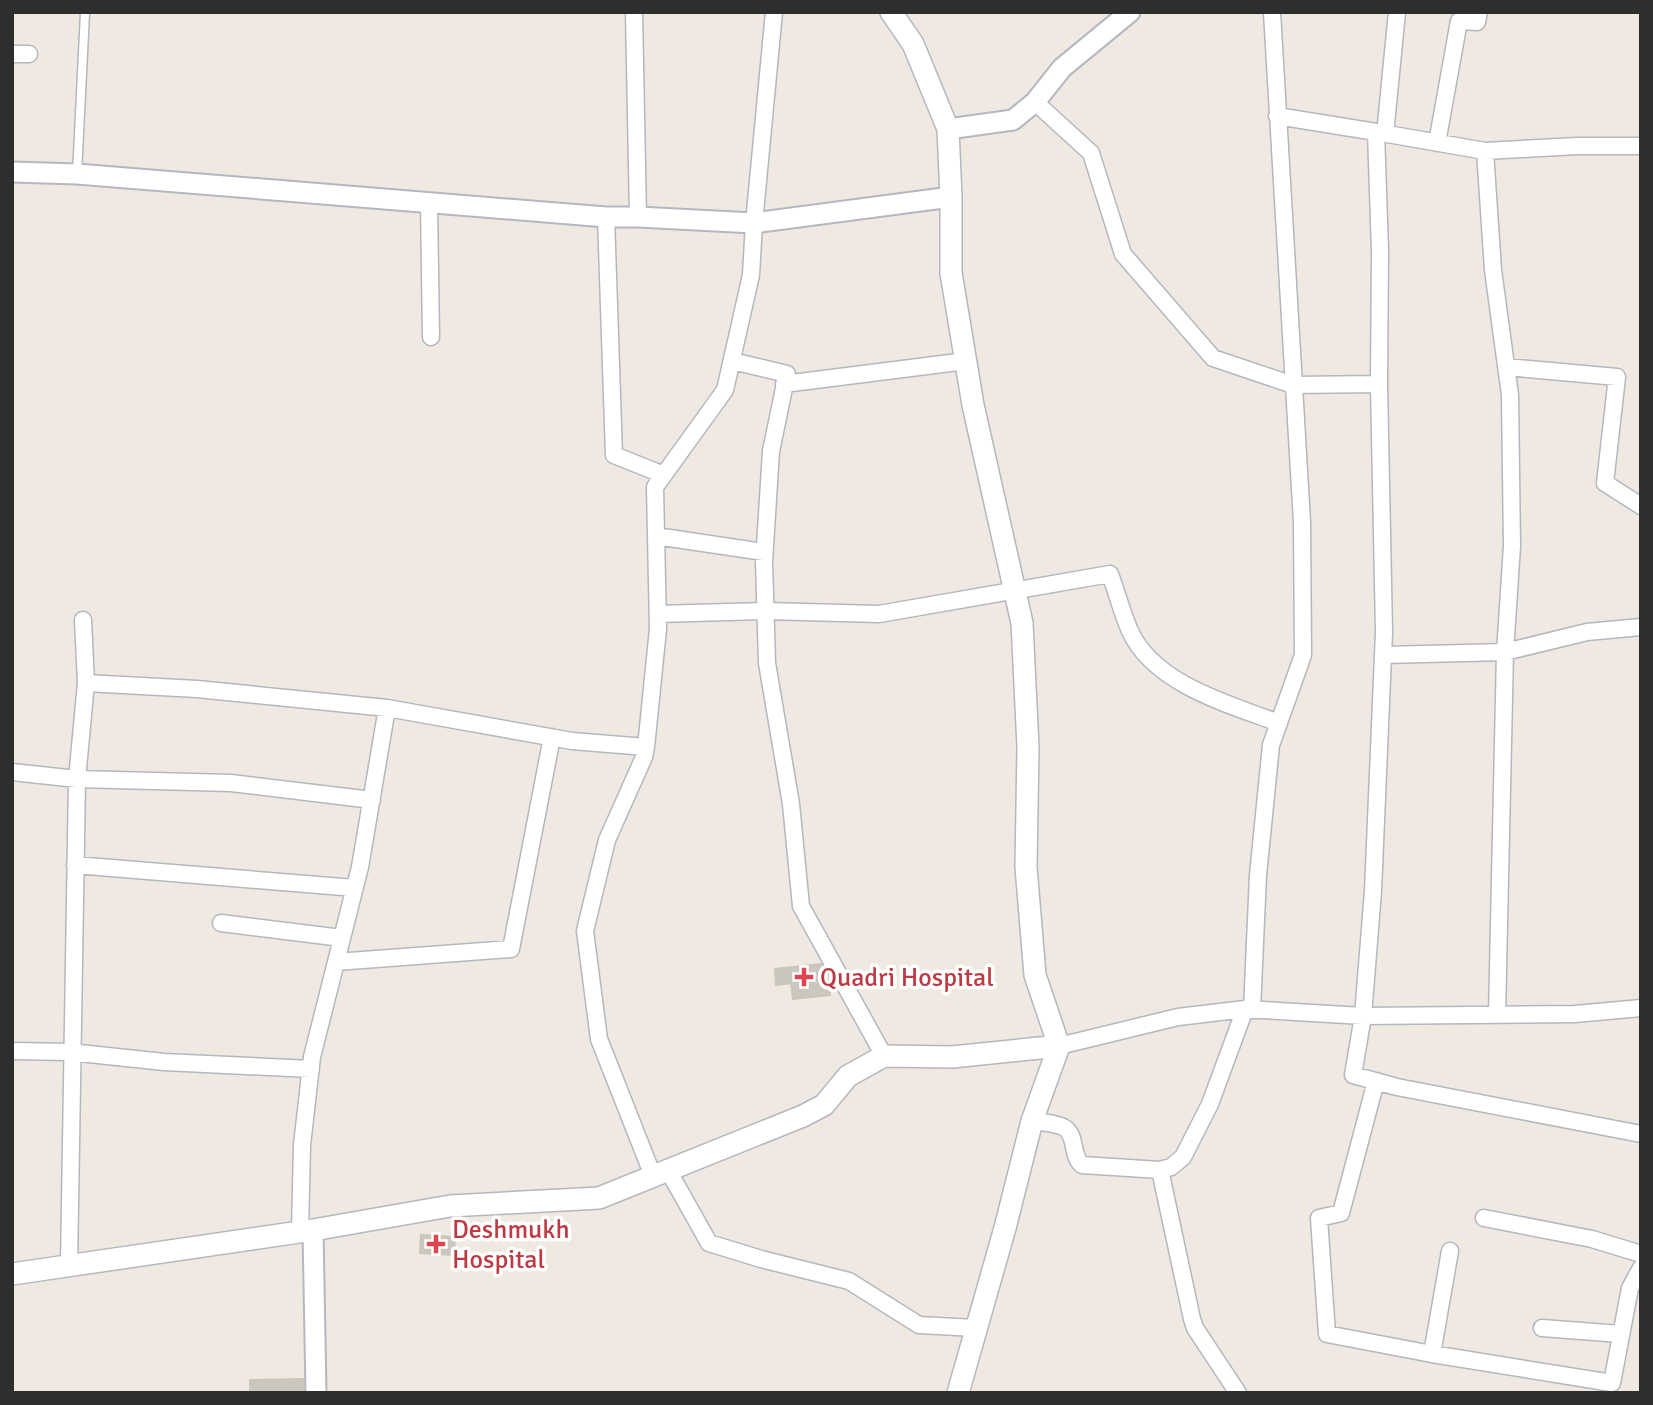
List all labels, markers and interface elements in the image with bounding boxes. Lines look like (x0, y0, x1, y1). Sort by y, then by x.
place label: Quadri Hospital (820, 962, 994, 994)
marker: Quadri Hospital (794, 967, 814, 987)
place label: Deshmukh Hospital (452, 1214, 570, 1276)
marker: Deshmukh Hospital (426, 1234, 446, 1254)

